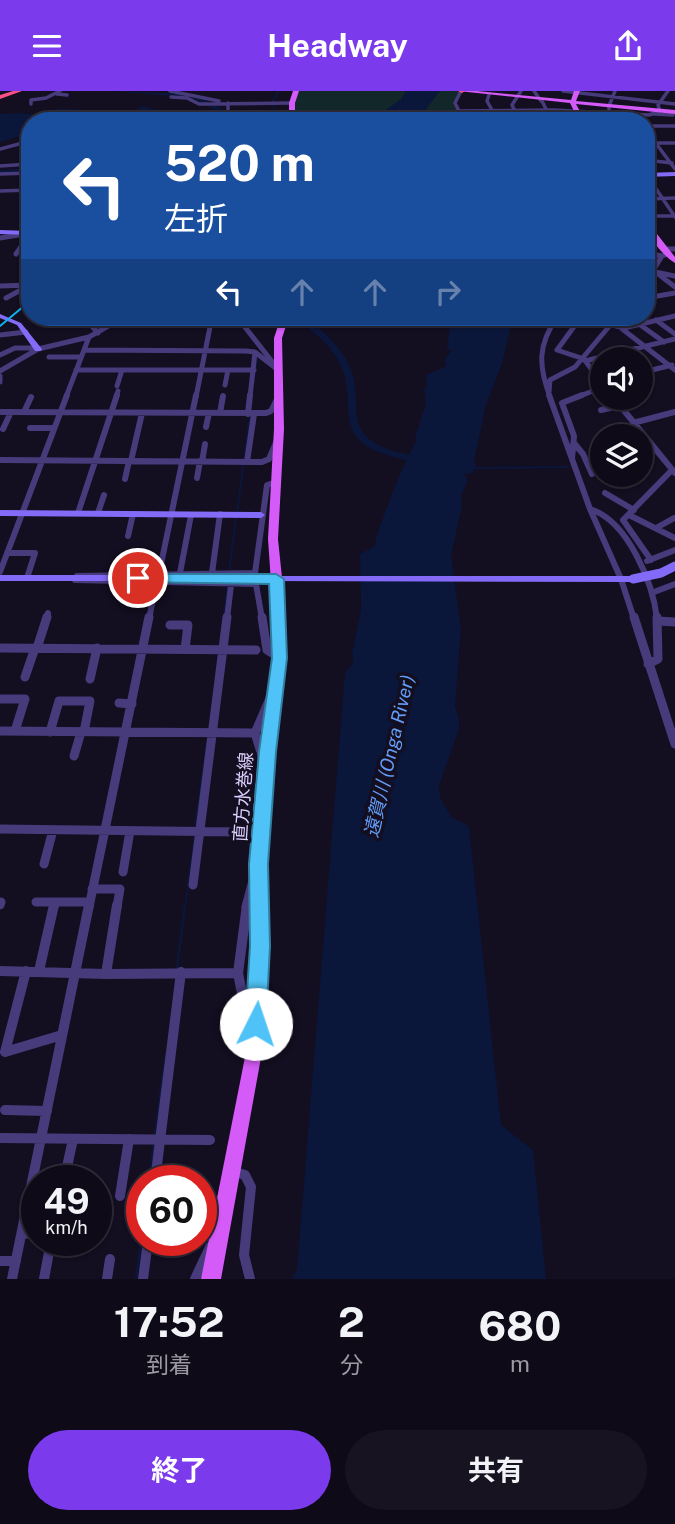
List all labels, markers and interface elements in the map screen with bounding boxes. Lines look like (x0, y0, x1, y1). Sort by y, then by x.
icon: menu (28, 27, 66, 65)
text: Headway (267, 27, 408, 64)
icon: share (609, 27, 647, 65)
text: 520 m (164, 134, 315, 192)
icon: left (49, 140, 140, 231)
text: 左折 (164, 200, 228, 237)
icon: left (210, 273, 248, 311)
icon: ahead (283, 273, 321, 311)
icon: ahead (356, 273, 394, 311)
icon: right (429, 273, 467, 311)
map controls (590, 347, 653, 487)
button: sound (590, 347, 653, 410)
button: layers (590, 424, 653, 487)
pin (108, 548, 168, 608)
icon: arrive (119, 559, 157, 597)
water label: 遠賀川 (Onga River) (360, 673, 418, 839)
street label: 直方水巻線 (229, 751, 257, 843)
position arrow (219, 987, 293, 1061)
speed limit sign: 60 (126, 1165, 217, 1256)
text: 49 (43, 1181, 90, 1222)
text: km/h (45, 1217, 88, 1238)
text: 17:52 (114, 1297, 224, 1346)
text: 2 (338, 1297, 365, 1346)
text: 680 (478, 1301, 561, 1350)
text: m (510, 1350, 530, 1377)
text: 到着 (146, 1351, 192, 1378)
text: 分 (340, 1351, 363, 1378)
button: 終了 (28, 1430, 331, 1510)
button: 共有 (345, 1430, 647, 1510)

